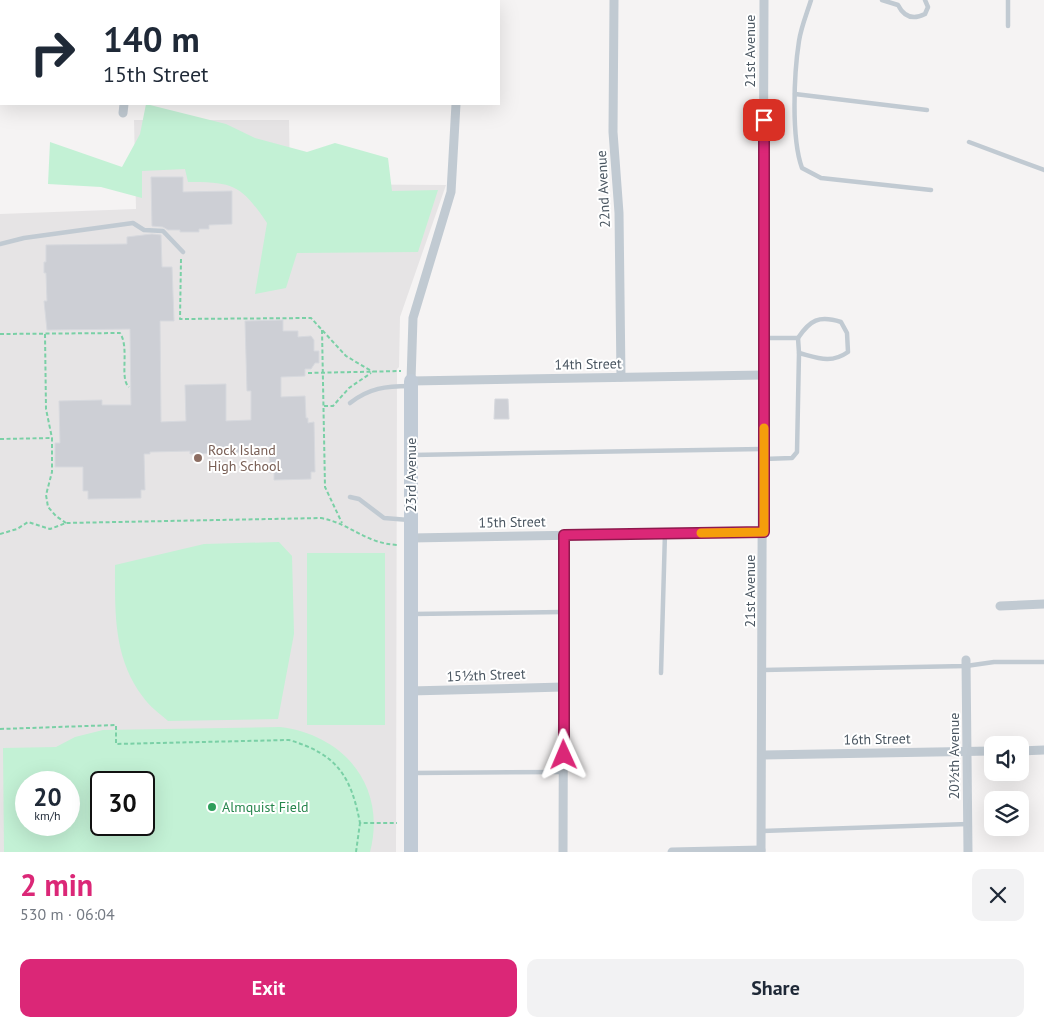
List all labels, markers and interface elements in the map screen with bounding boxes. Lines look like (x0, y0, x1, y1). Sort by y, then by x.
street label: 21st Avenue (741, 15, 759, 87)
text: 140 m (103, 16, 200, 62)
icon: right (20, 20, 85, 85)
text: 15th Street (103, 60, 209, 88)
pin (743, 99, 785, 141)
icon: arrive (750, 106, 778, 134)
street label: 22nd Avenue (592, 150, 614, 228)
street label: 14th Street (554, 354, 622, 374)
street label: 23rd Avenue (402, 438, 420, 512)
place label: Rock Island High School (208, 441, 281, 475)
marker: Rock Island High School (192, 452, 204, 464)
street label: 15th Street (478, 512, 546, 532)
street label: 21st Avenue (741, 555, 759, 627)
street label: 15½th Street (446, 665, 526, 685)
street label: 20½th Avenue (945, 713, 963, 799)
position arrow (537, 728, 589, 780)
street label: 16th Street (843, 729, 911, 749)
map controls (984, 736, 1029, 836)
button: sound (984, 736, 1029, 781)
speed limit sign: 30 (90, 771, 155, 836)
text: 20 (33, 781, 62, 813)
button: layers (984, 791, 1029, 836)
place label: Almquist Field (222, 798, 309, 816)
marker: Almquist Field (206, 801, 218, 813)
text: km/h (34, 808, 61, 823)
text: 2 min (20, 865, 93, 904)
button: close (972, 869, 1024, 921)
text: 530 m · 06:04 (20, 904, 115, 924)
button: Exit (20, 959, 517, 1017)
button: Share (527, 959, 1024, 1017)

